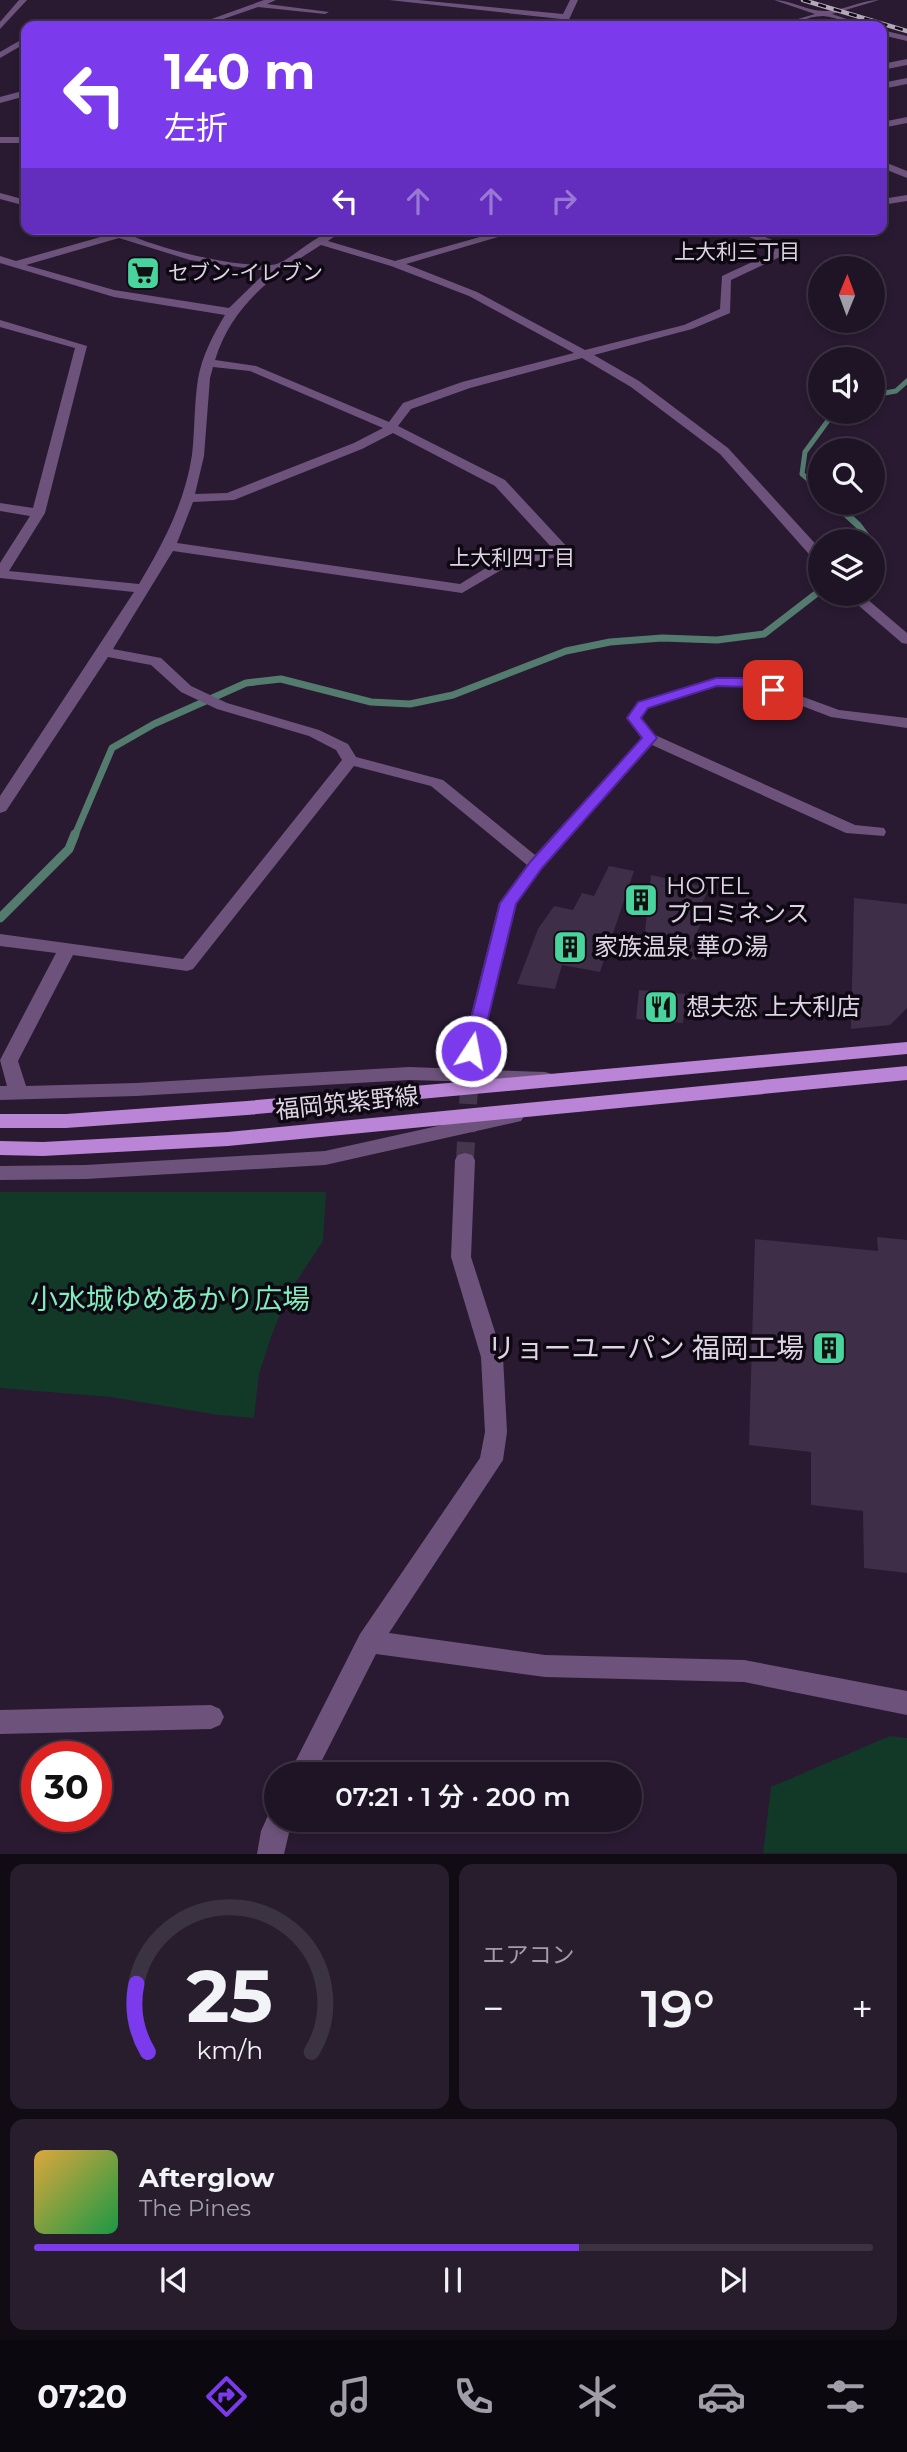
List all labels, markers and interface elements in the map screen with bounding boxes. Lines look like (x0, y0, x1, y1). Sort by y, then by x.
text: 140 m (164, 42, 316, 101)
icon: left (49, 49, 140, 140)
text: 左折 (164, 108, 228, 147)
icon: left (326, 182, 364, 220)
icon: ahead (399, 182, 437, 220)
icon: ahead (472, 182, 510, 220)
icon: right (545, 182, 583, 220)
district label: 上大利三丁目 (674, 239, 800, 264)
supermarket icon: セブン-イレブン (124, 254, 162, 292)
north arrow (808, 256, 886, 332)
map controls (808, 256, 885, 606)
place label: セブン-イレブン (168, 260, 323, 285)
button: sound (808, 347, 885, 424)
button: search (808, 438, 885, 515)
button: layers (808, 529, 885, 606)
district label: 上大利四丁目 (449, 545, 575, 570)
pin (743, 660, 803, 720)
icon: arrive (754, 671, 792, 709)
place label: HOTEL プロミネンス (666, 871, 810, 928)
building icon: HOTEL プロミネンス (622, 881, 660, 919)
building icon: 家族温泉 華の湯 (551, 928, 589, 966)
place label: 家族温泉 華の湯 (594, 932, 768, 961)
restaurant icon: 想夫恋 上大利店 (642, 988, 680, 1026)
place label: 想夫恋 上大利店 (686, 992, 860, 1021)
position arrow (434, 1014, 508, 1088)
street label: 福岡筑紫野線 (274, 1081, 420, 1124)
park label: 小水城ゆめあかり広場 (30, 1282, 310, 1316)
building icon: リョーユーパン 福岡工場 (810, 1329, 848, 1367)
place label: リョーユーパン 福岡工場 (488, 1331, 804, 1365)
speed limit sign: 30 (21, 1741, 112, 1832)
text: 07:21 · 1 分 · 200 m (335, 1781, 571, 1813)
text: エアコン (483, 1941, 575, 1969)
text: 25 (186, 1953, 272, 2041)
text: 19° (641, 1977, 715, 2040)
text: − (483, 1985, 504, 2032)
text: + (851, 1985, 873, 2032)
text: km/h (196, 2035, 263, 2065)
text: Afterglow (139, 2162, 274, 2194)
text: The Pines (139, 2194, 251, 2222)
icon: previous (155, 2261, 193, 2299)
icon: pause (434, 2261, 472, 2299)
icon: next (714, 2261, 752, 2299)
icon: directions (202, 2372, 251, 2421)
icon: music (326, 2372, 375, 2421)
icon: phone (449, 2372, 498, 2421)
icon: climate (573, 2372, 622, 2421)
icon: car (697, 2372, 746, 2421)
icon: filters (821, 2372, 870, 2421)
text: 07:20 (37, 2377, 127, 2416)

